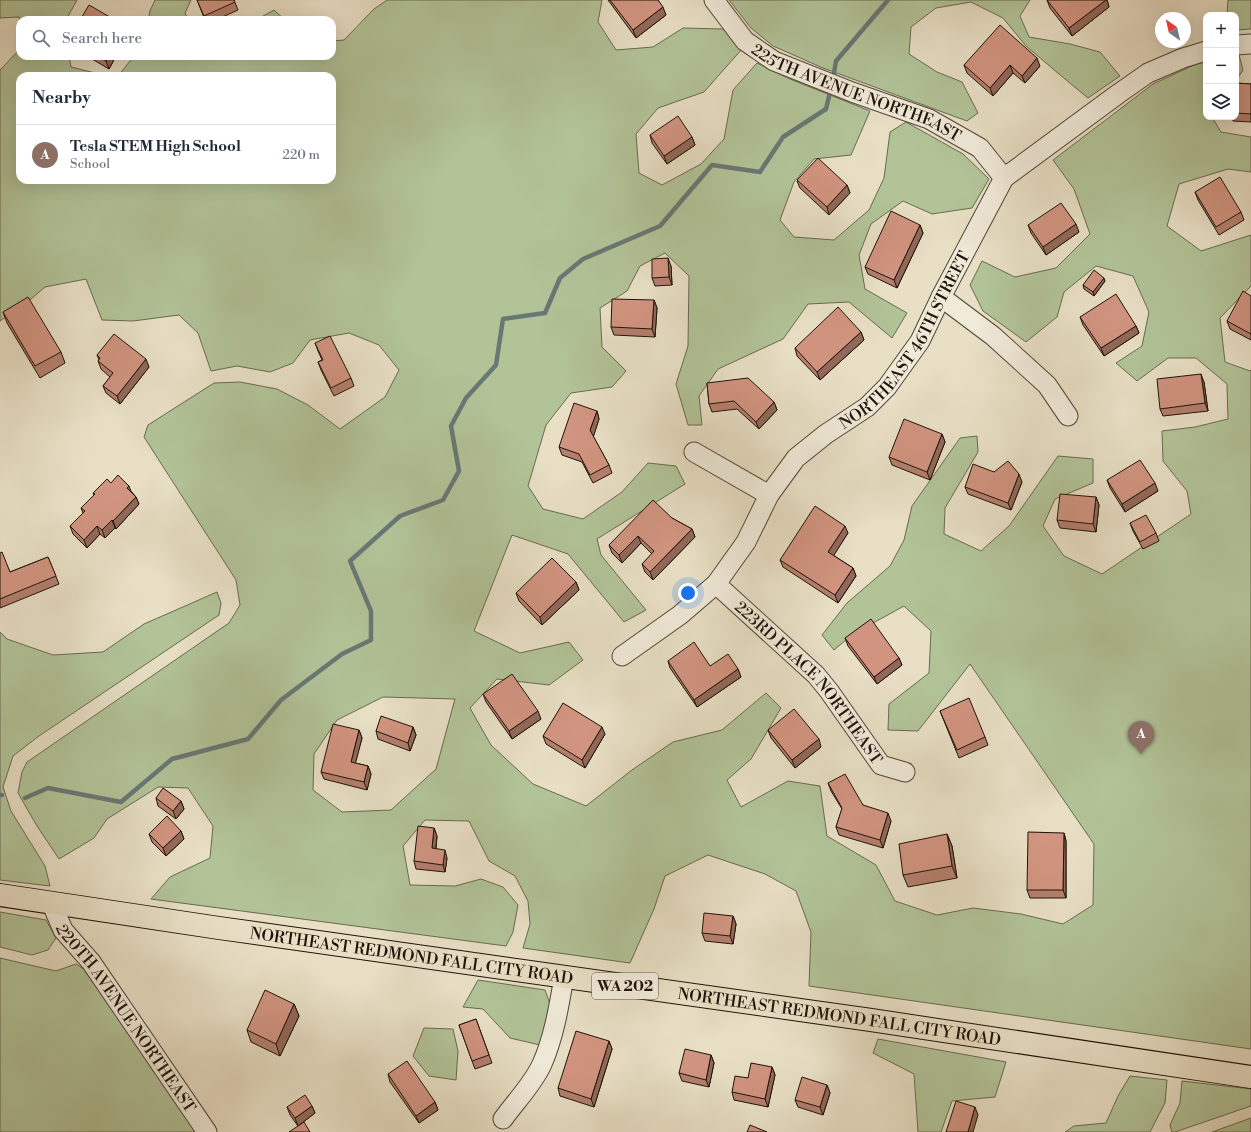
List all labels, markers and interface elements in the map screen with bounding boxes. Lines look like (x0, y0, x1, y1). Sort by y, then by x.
north arrow (1155, 12, 1191, 48)
map controls (1203, 12, 1239, 120)
button: + (1203, 12, 1239, 48)
search box (16, 16, 336, 60)
icon: search (30, 27, 52, 49)
text: Search here (62, 29, 142, 48)
street label: 225TH AVENUE NORTHEAST (748, 40, 965, 146)
button: − (1203, 48, 1239, 84)
button: layers (1203, 84, 1239, 120)
text: Nearby (32, 87, 91, 109)
text: Tesla STEM High School (70, 137, 241, 156)
text: A (40, 147, 50, 163)
text: 220 m (282, 147, 320, 163)
text: School (70, 156, 110, 172)
street label: NORTHEAST 46TH STREET (835, 248, 974, 434)
your location (678, 583, 698, 603)
street label: 223RD PLACE NORTHEAST (730, 597, 886, 768)
pin: A (1128, 721, 1154, 754)
street label: 220TH AVENUE NORTHEAST (51, 922, 200, 1117)
street label: NORTHEAST REDMOND FALL CITY ROAD (248, 923, 575, 989)
road number: WA 202 (592, 973, 658, 999)
street label: NORTHEAST REDMOND FALL CITY ROAD (676, 984, 1002, 1050)

